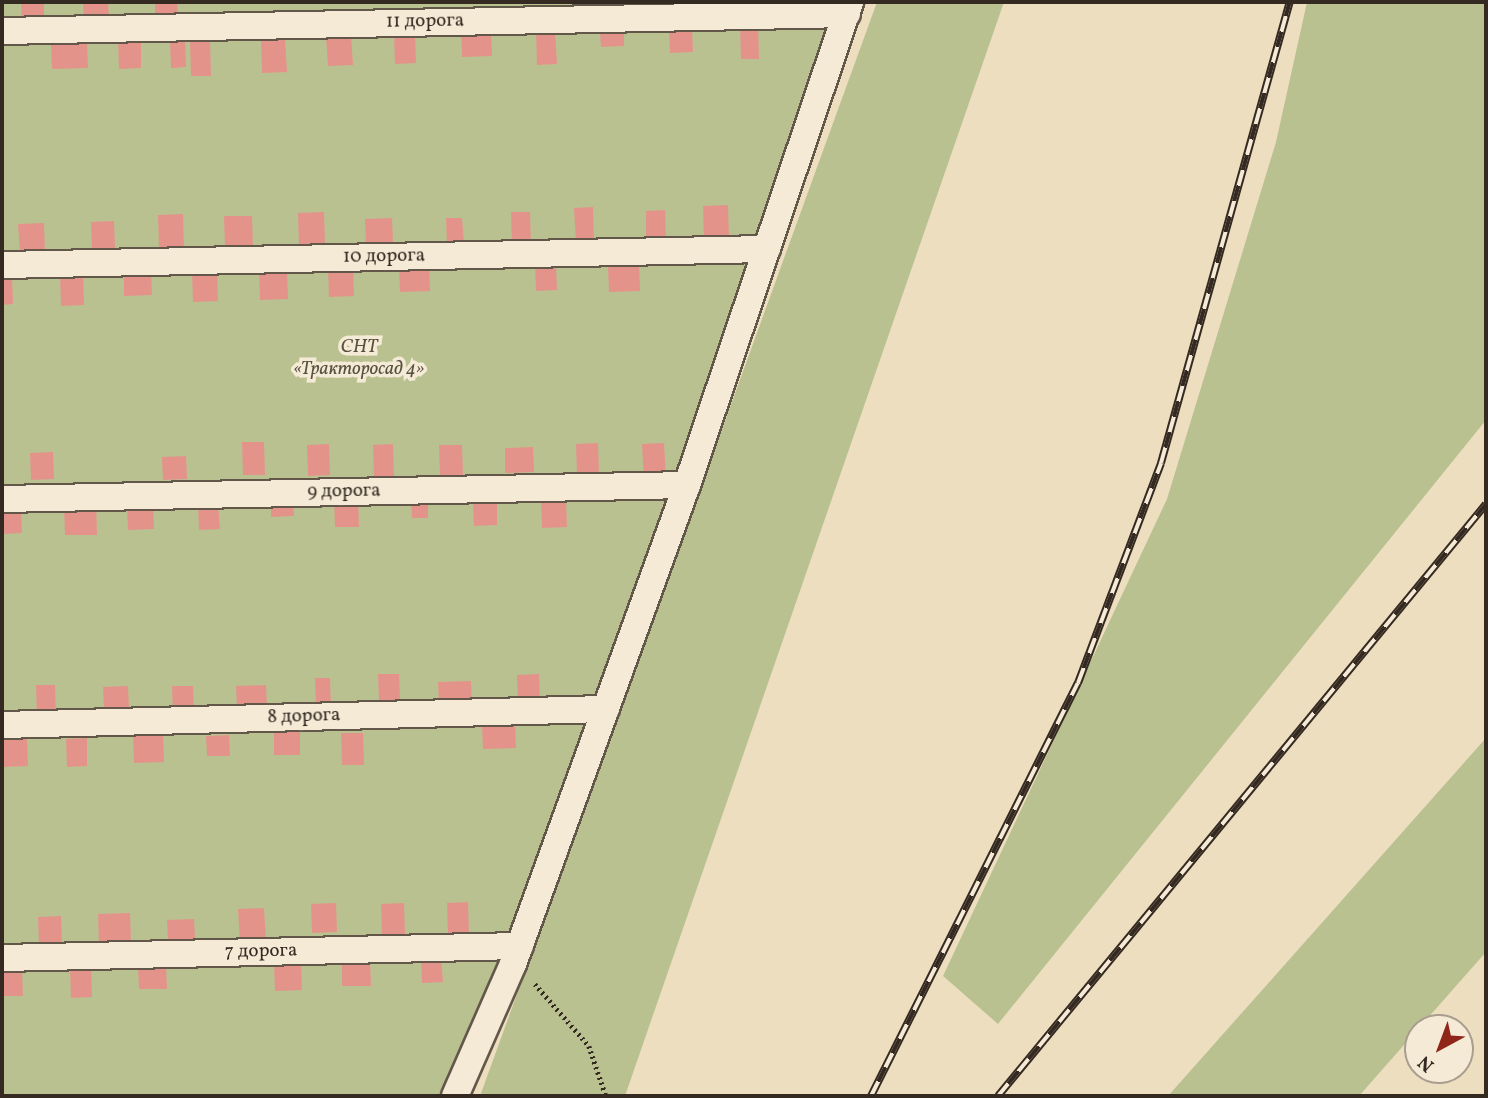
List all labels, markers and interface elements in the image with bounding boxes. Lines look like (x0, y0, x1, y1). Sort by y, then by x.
street label: 11 дорога (386, 10, 464, 34)
street label: 10 дорога (343, 245, 425, 269)
park label: СНТ «Тракторосад 4» (294, 337, 424, 381)
street label: 9 дорога (307, 480, 381, 504)
street label: 8 дорога (267, 704, 341, 730)
street label: 7 дорога (224, 940, 298, 964)
north arrow (1404, 1014, 1474, 1084)
text: N (1413, 1049, 1440, 1078)

